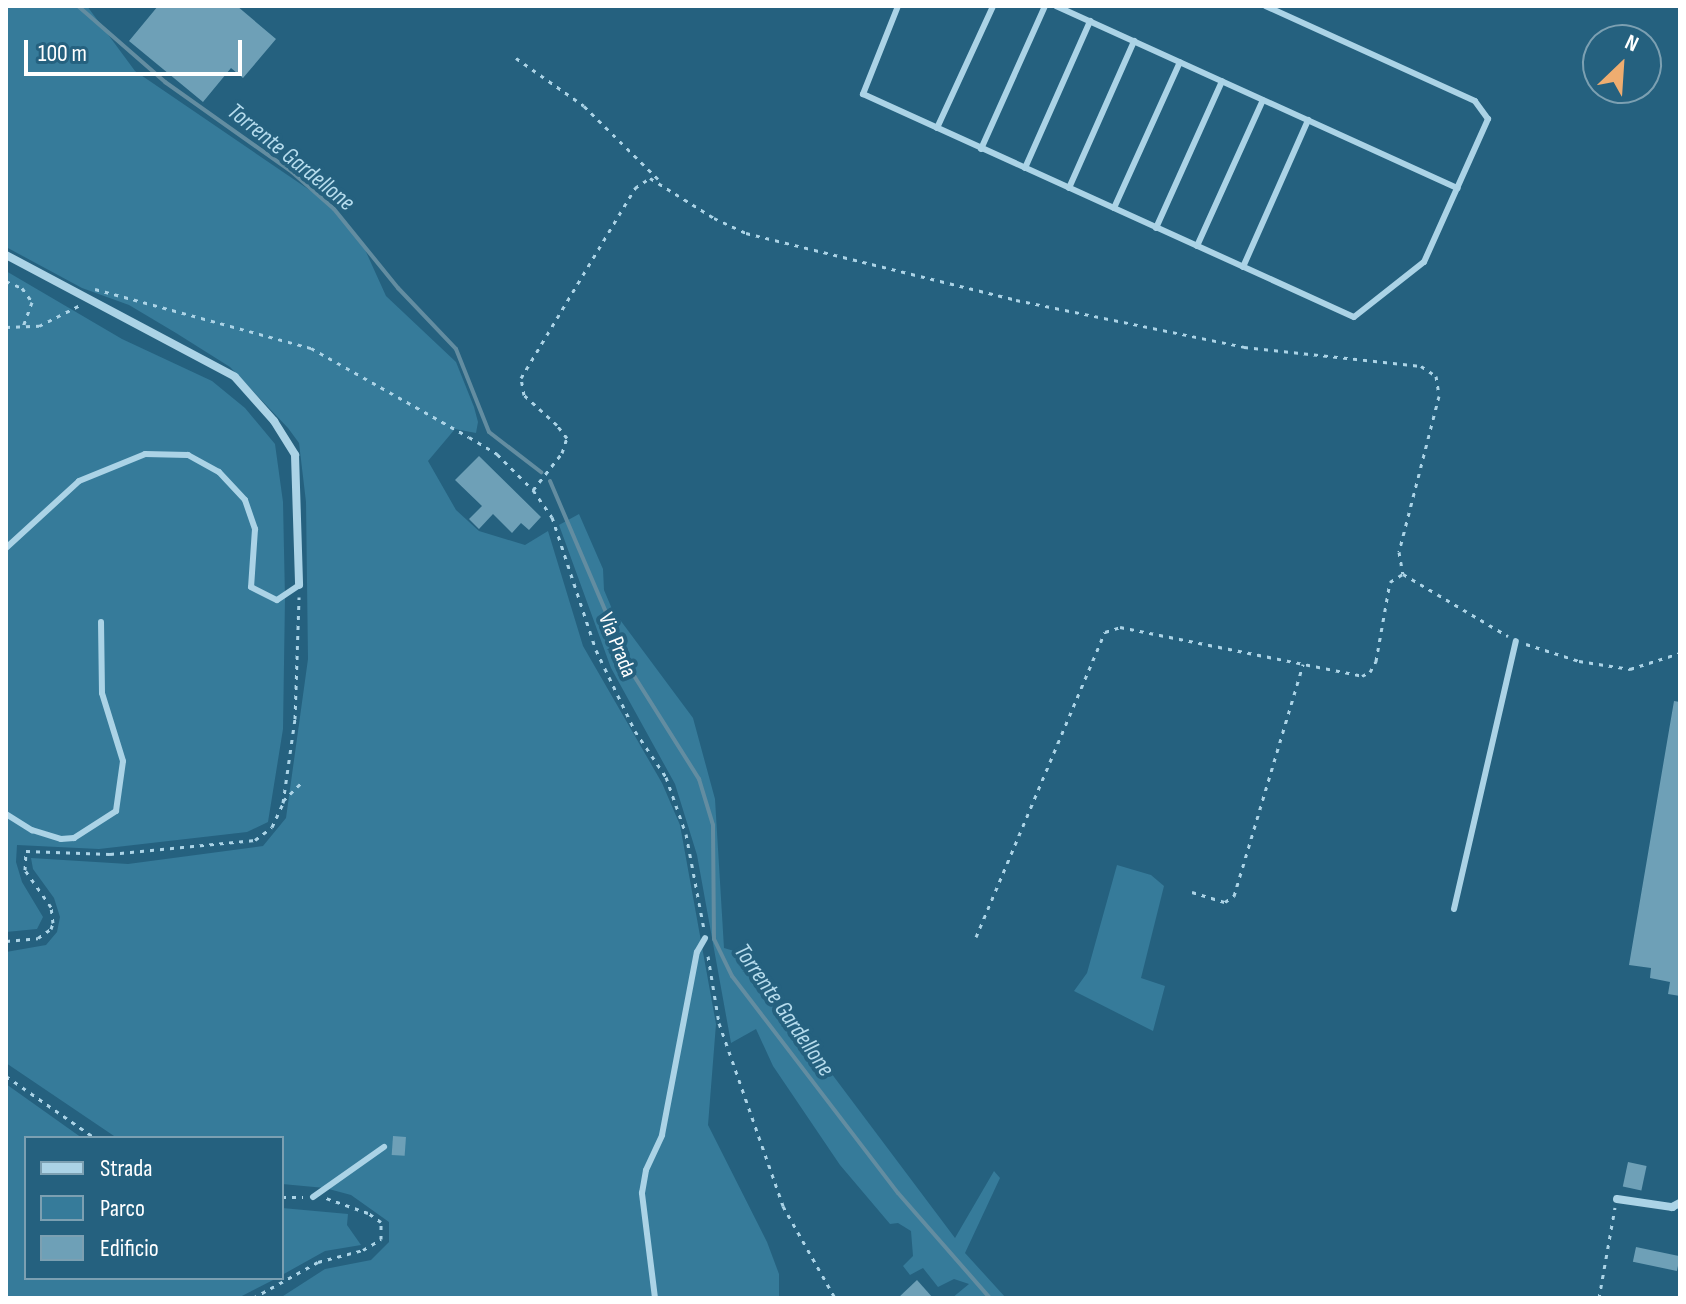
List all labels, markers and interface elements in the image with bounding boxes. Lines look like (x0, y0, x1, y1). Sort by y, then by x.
scale bar (28, 24, 246, 74)
north arrow (1582, 24, 1662, 104)
text: N (1620, 29, 1643, 58)
text: 100 m (38, 39, 87, 68)
water label: Torrente Gardellone (222, 97, 360, 217)
street label: Via Prada (592, 609, 642, 681)
water label: Torrente Gardellone (728, 938, 840, 1082)
legend (24, 1136, 284, 1280)
text: Strada (100, 1154, 153, 1183)
text: Parco (100, 1194, 145, 1223)
text: Edificio (100, 1234, 159, 1263)

